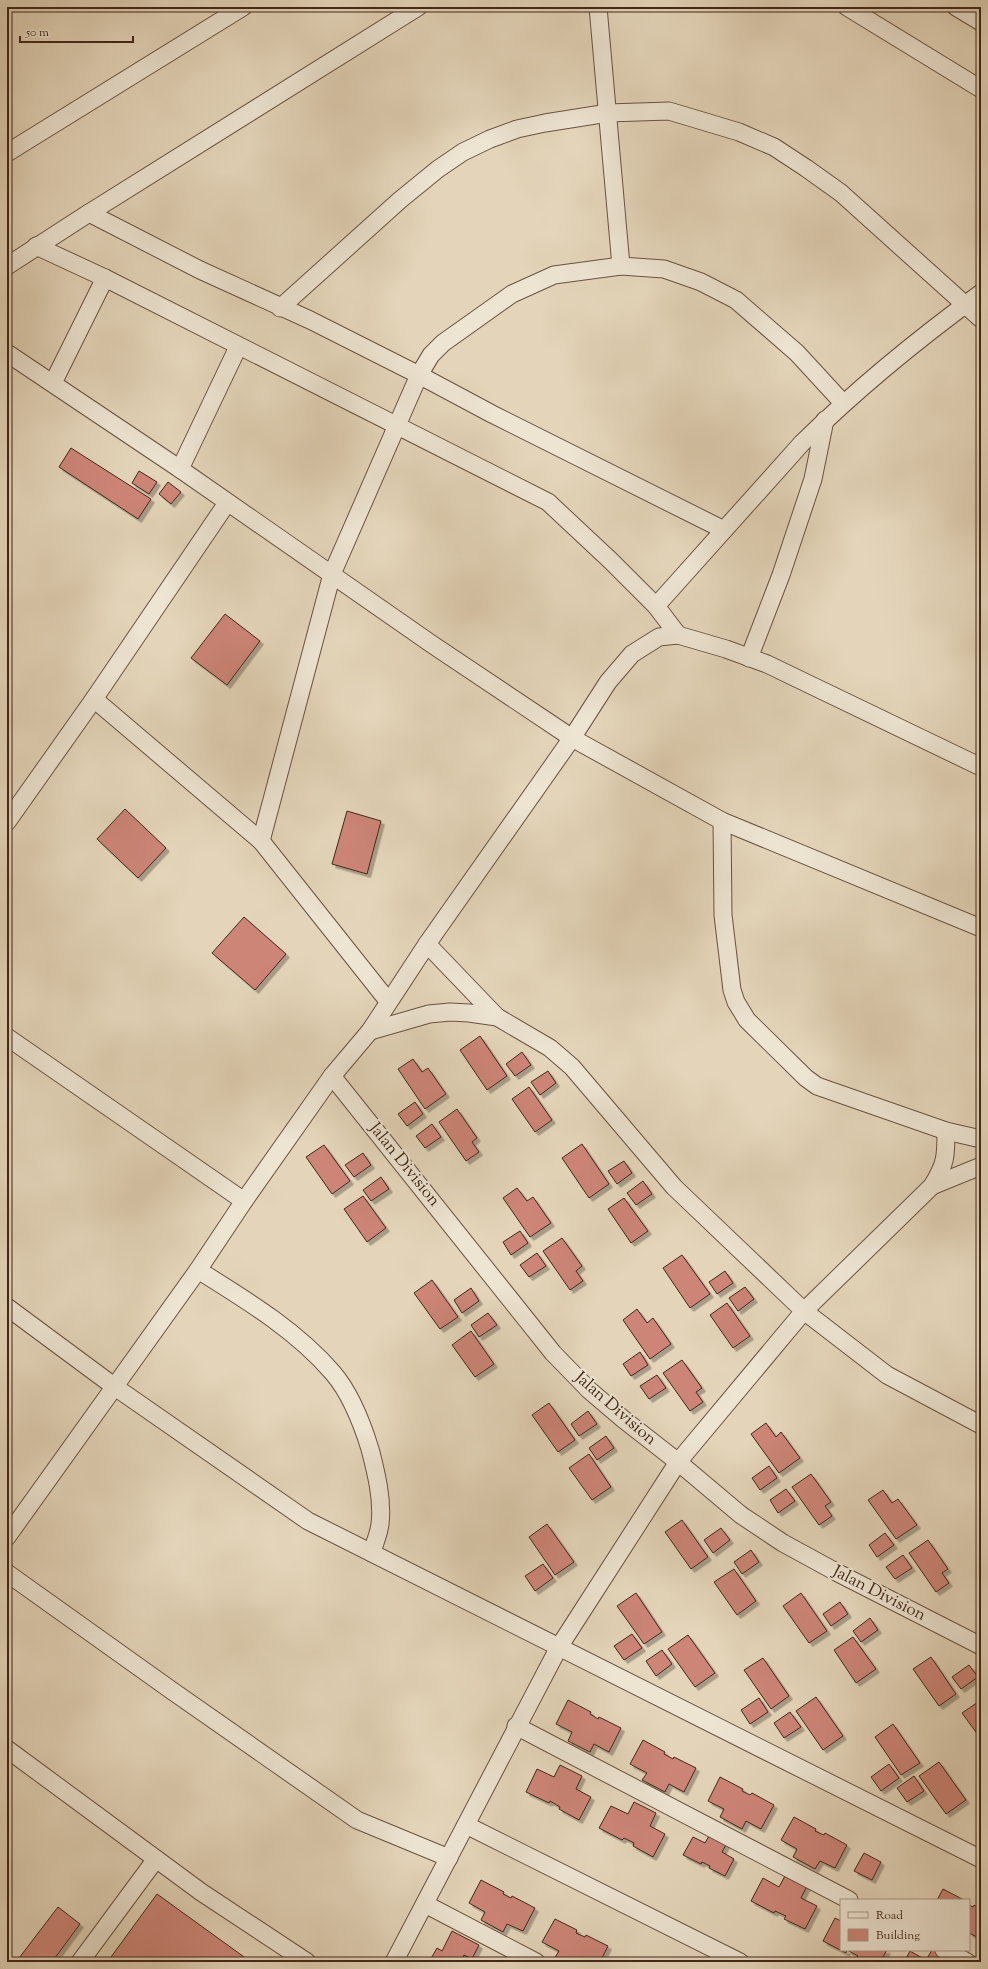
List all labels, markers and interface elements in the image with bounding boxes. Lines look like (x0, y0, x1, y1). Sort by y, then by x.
scale bar (20, 18, 133, 44)
text: 50 m (25, 24, 49, 42)
street label: Jalan Division (362, 1117, 445, 1212)
street label: Jalan Division (568, 1366, 661, 1451)
street label: Jalan Division (827, 1560, 930, 1628)
legend (840, 1899, 970, 1951)
text: Road (876, 1907, 903, 1925)
text: Building (876, 1927, 920, 1945)

